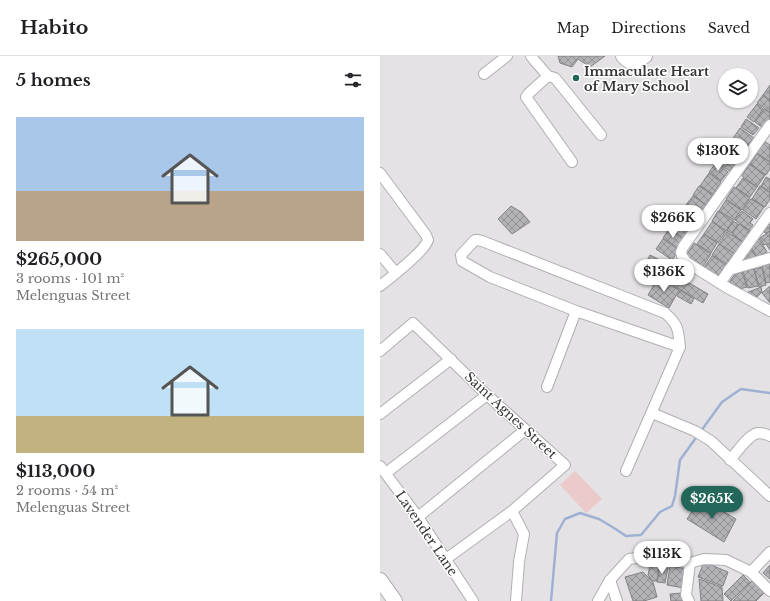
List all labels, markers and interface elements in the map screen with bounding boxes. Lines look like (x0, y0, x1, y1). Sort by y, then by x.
text: Habito (20, 16, 88, 39)
text: Map (557, 19, 589, 37)
text: Directions (611, 19, 686, 37)
text: Saved (708, 19, 750, 37)
place label: Immaculate Heart of Mary School (584, 63, 709, 95)
map controls (718, 68, 758, 108)
button: layers (718, 68, 758, 108)
icon: filters (342, 69, 364, 91)
text: 5 homes (16, 70, 91, 91)
marker: Immaculate Heart of Mary School (571, 73, 581, 83)
pin: $130K (690, 138, 746, 172)
text: $130K (697, 142, 739, 159)
icon: home (154, 143, 226, 215)
pin: $266K (645, 205, 701, 239)
text: $266K (650, 209, 696, 226)
text: $265,000 (16, 249, 102, 270)
pin: $136K (636, 259, 692, 293)
text: $136K (643, 263, 685, 280)
text: 3 rooms · 101 m² (16, 270, 124, 287)
text: Melenguas Street (16, 287, 130, 304)
icon: home (154, 355, 226, 427)
street label: Saint Agnes Street (461, 368, 560, 463)
text: $113,000 (16, 461, 95, 482)
text: 2 rooms · 54 m² (16, 482, 118, 499)
pin: $265K (684, 486, 740, 520)
street label: Lavender Lane (392, 487, 461, 579)
text: $265K (690, 490, 734, 507)
text: Melenguas Street (16, 499, 130, 516)
pin: $113K (634, 541, 690, 575)
text: $113K (643, 545, 681, 562)

